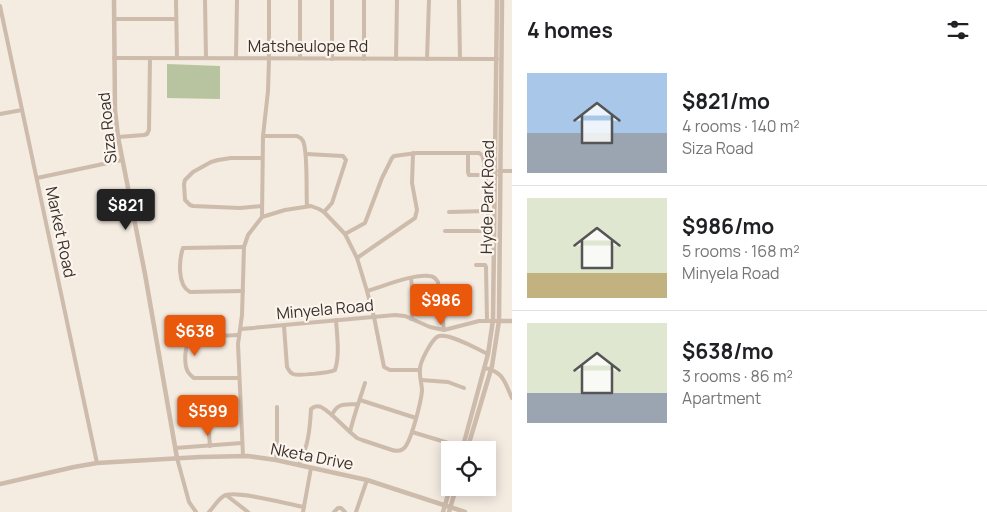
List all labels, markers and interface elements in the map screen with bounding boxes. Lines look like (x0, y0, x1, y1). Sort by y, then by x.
text: 4 homes (527, 16, 613, 44)
icon: filters (944, 16, 972, 44)
street label: Matsheulope Rd (248, 35, 368, 57)
text: $821/mo (682, 87, 770, 115)
street label: Siza Road (92, 91, 122, 165)
icon: home (567, 93, 627, 153)
text: 4 rooms · 140 m² (682, 115, 800, 137)
text: Siza Road (682, 137, 754, 159)
street label: Hyde Park Road (475, 140, 499, 254)
street label: Market Road (41, 184, 81, 280)
pin: $821 (96, 188, 156, 231)
text: $821 (108, 194, 144, 216)
text: $986/mo (682, 212, 774, 240)
icon: home (567, 218, 627, 278)
text: 5 rooms · 168 m² (682, 240, 800, 262)
text: Minyela Road (682, 262, 780, 284)
pin: $986 (411, 284, 471, 326)
text: $986 (421, 289, 461, 311)
street label: Minyela Road (275, 294, 375, 324)
pin: $638 (165, 314, 225, 357)
text: $638 (175, 320, 215, 342)
text: $638/mo (682, 337, 773, 365)
icon: home (567, 343, 627, 403)
text: 3 rooms · 86 m² (682, 365, 793, 387)
text: Apartment (682, 387, 761, 409)
pin: $599 (178, 394, 238, 437)
text: $599 (188, 400, 228, 422)
street label: Nketa Drive (269, 437, 355, 475)
map controls (441, 441, 496, 496)
button: locate (441, 441, 496, 496)

